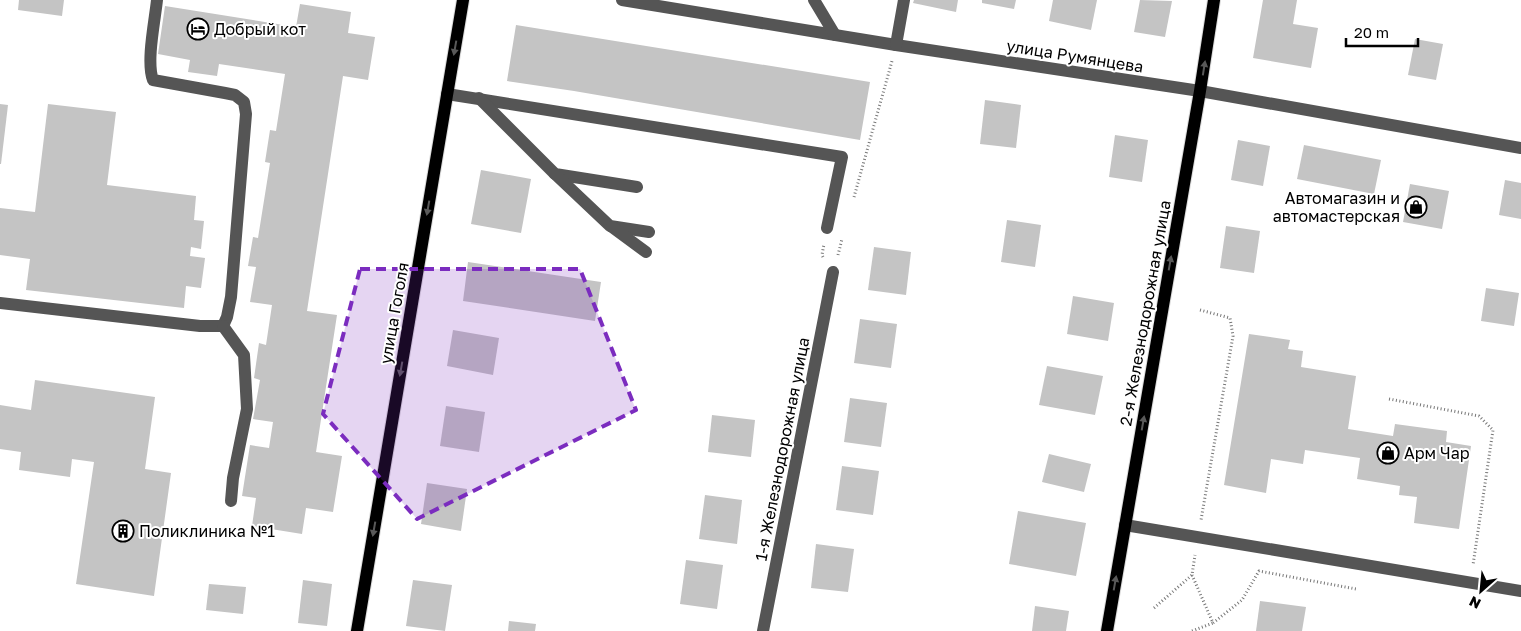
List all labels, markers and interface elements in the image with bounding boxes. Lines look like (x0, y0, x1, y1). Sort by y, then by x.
scale bar (1346, 15, 1418, 47)
hotel icon: Добрый кот (186, 17, 210, 41)
place label: Добрый кот (214, 19, 306, 39)
text: 20 m (1354, 23, 1389, 41)
street label: улица Румянцева (1005, 35, 1145, 77)
one-way arrow (451, 40, 459, 56)
one-way arrow (1200, 60, 1208, 76)
place label: Автомагазин и автомастерская (1273, 188, 1400, 226)
shop icon: Автомагазин и автомастерская (1404, 195, 1428, 219)
street label: 2-я Железнодорожная улица (1115, 199, 1175, 427)
one-way arrow (424, 201, 432, 217)
one-way arrow (1167, 254, 1175, 270)
street label: улица Гоголя (375, 261, 413, 365)
street label: 1-я Железнодорожная улица (750, 335, 814, 563)
one-way arrow (397, 361, 405, 377)
one-way arrow (1139, 414, 1147, 430)
shop icon: Арм Чар (1376, 441, 1400, 465)
place label: Арм Чар (1404, 443, 1470, 463)
building icon: Поликлиника №1 (111, 519, 135, 543)
place label: Поликлиника №1 (139, 521, 275, 541)
one-way arrow (370, 521, 378, 537)
north arrow (1456, 566, 1506, 616)
one-way arrow (1111, 575, 1119, 591)
text: N (1466, 593, 1483, 613)

